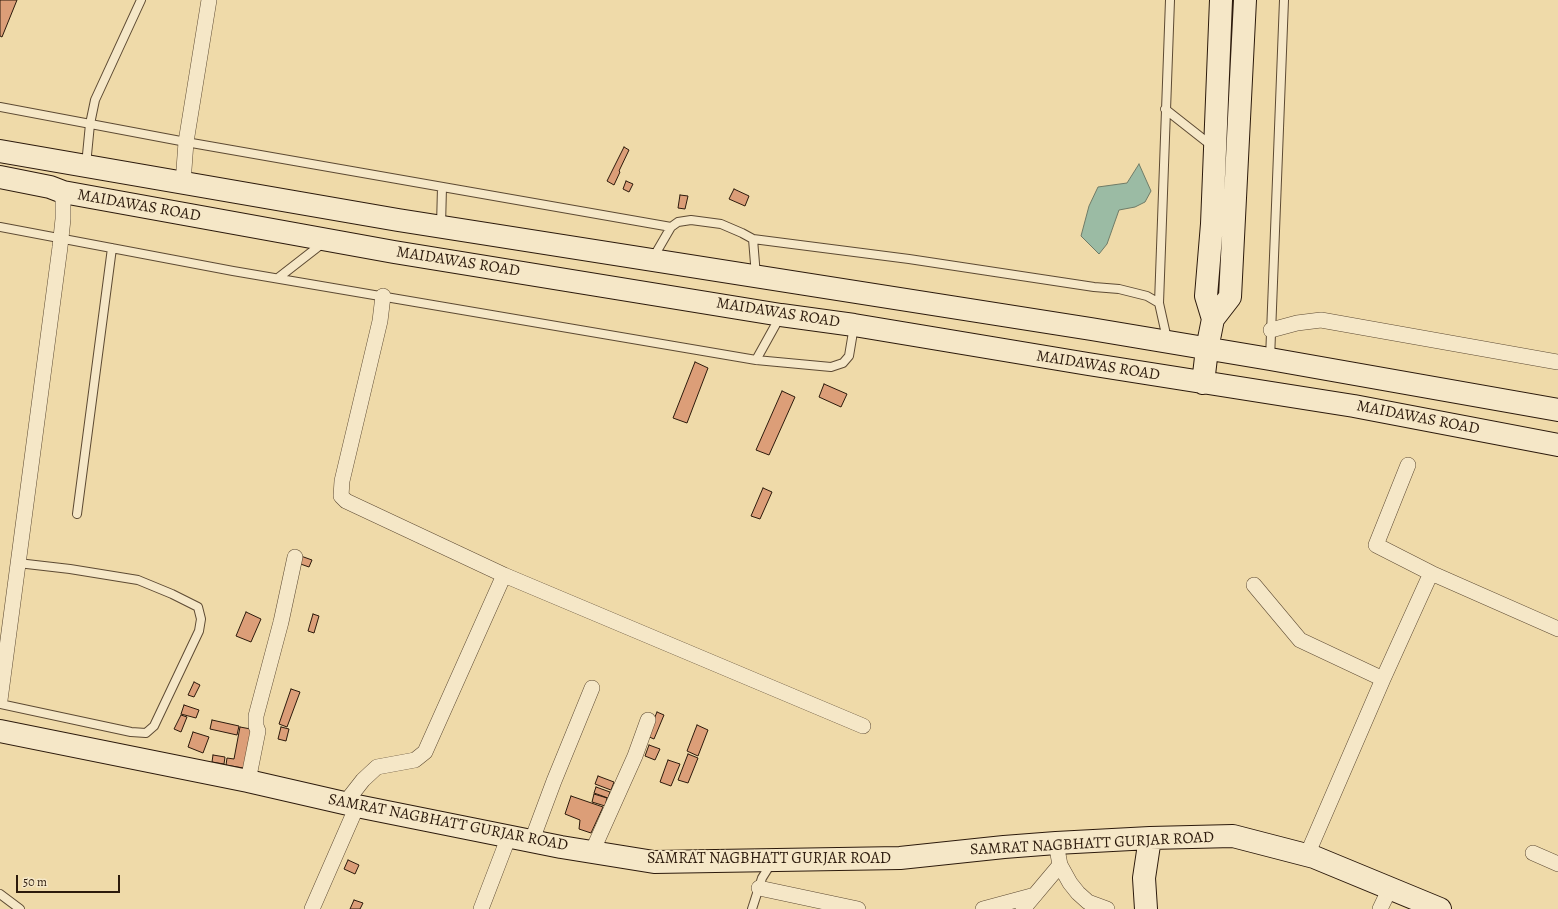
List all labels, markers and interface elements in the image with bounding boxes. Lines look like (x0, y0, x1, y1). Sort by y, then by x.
street label: MAIDAWAS ROAD (76, 186, 202, 226)
street label: MAIDAWAS ROAD (395, 243, 521, 281)
street label: MAIDAWAS ROAD (715, 294, 841, 332)
street label: MAIDAWAS ROAD (1035, 347, 1161, 385)
street label: MAIDAWAS ROAD (1355, 397, 1481, 439)
street label: SAMRAT NAGBHATT GURJAR ROAD (326, 790, 570, 856)
street label: SAMRAT NAGBHATT GURJAR ROAD (970, 828, 1214, 860)
street label: SAMRAT NAGBHATT GURJAR ROAD (647, 849, 891, 869)
scale bar (18, 867, 122, 893)
text: 50 m (23, 874, 47, 890)

